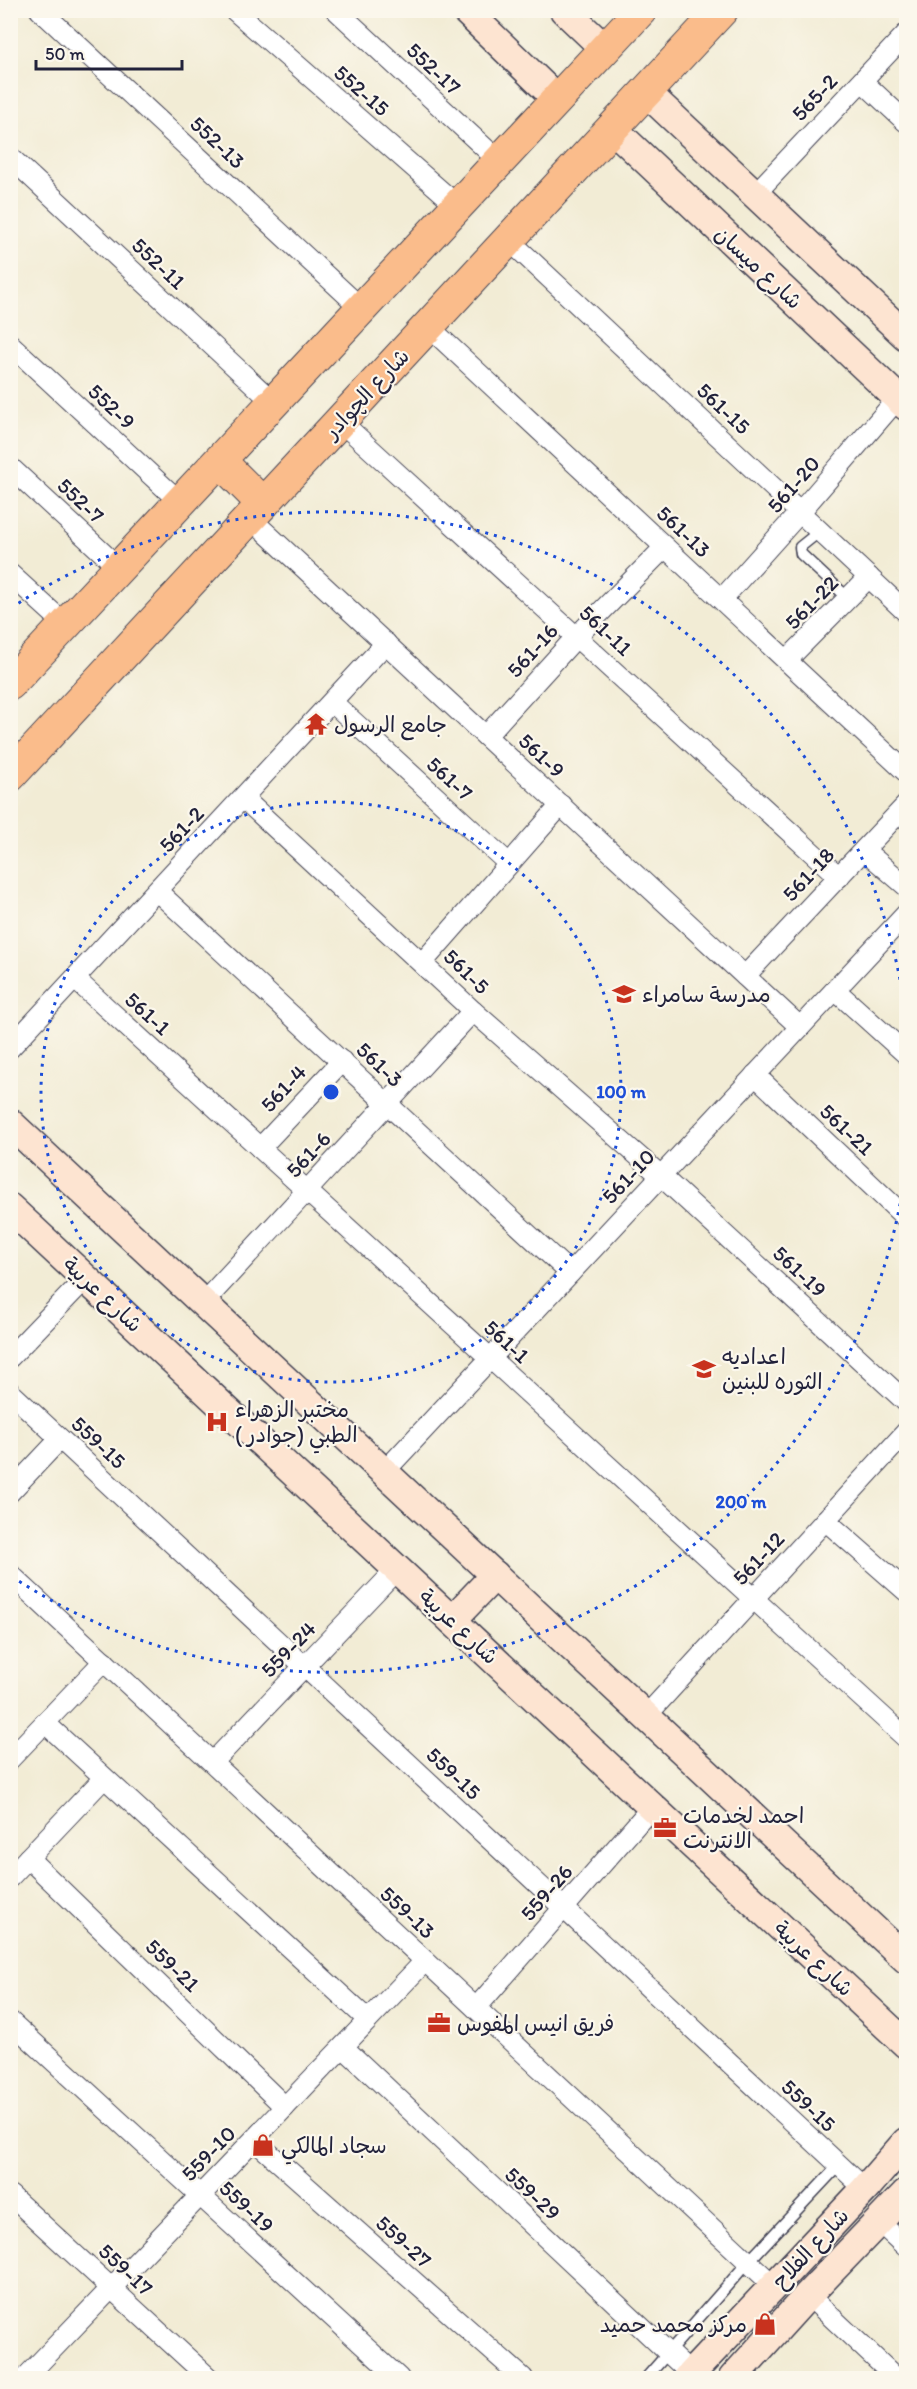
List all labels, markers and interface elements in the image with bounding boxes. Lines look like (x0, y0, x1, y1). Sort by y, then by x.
scale bar (36, 33, 182, 71)
street label: 552-17 (401, 36, 467, 100)
text: 50 m (45, 43, 85, 65)
street label: 552-15 (328, 59, 395, 122)
street label: 565-2 (786, 68, 843, 127)
street label: 552-13 (184, 110, 251, 175)
street label: شارع ميسان (708, 220, 808, 316)
street label: 552-11 (126, 232, 191, 295)
street label: شارع الچوادر (316, 343, 416, 447)
street label: 561-15 (691, 377, 756, 440)
street label: 552-9 (82, 378, 141, 435)
street label: 561-20 (761, 450, 826, 519)
street label: 552-7 (52, 472, 110, 529)
street label: 561-13 (651, 500, 716, 563)
street label: 561-22 (779, 569, 844, 635)
street label: 561-11 (574, 599, 638, 662)
street label: 561-16 (501, 617, 564, 683)
temple icon: جامع الرسول (303, 711, 329, 737)
place label: جامع الرسول (334, 711, 447, 741)
street label: 561-9 (513, 727, 571, 784)
street label: 561-7 (421, 751, 479, 806)
street label: 561-2 (153, 800, 210, 858)
street label: 561-18 (777, 842, 840, 907)
street label: 561-5 (438, 943, 495, 1000)
school or university icon: مدرسة سامراء (611, 981, 637, 1007)
place label: مدرسة سامراء (642, 981, 771, 1008)
street label: 561-1 (119, 986, 176, 1041)
street label: 561-3 (351, 1036, 409, 1093)
street label: 561-4 (255, 1059, 312, 1118)
text: 100 m (596, 1081, 647, 1103)
centre of rings (321, 1082, 341, 1102)
street label: 561-21 (814, 1098, 879, 1161)
street label: 561-6 (280, 1125, 337, 1183)
street label: 561-10 (596, 1143, 661, 1210)
street label: 561-19 (767, 1240, 832, 1303)
street label: شارع عربية (56, 1251, 148, 1339)
street label: 561-1 (478, 1314, 535, 1369)
place label: اعداديه الثوره للبنين (722, 1343, 823, 1395)
school or university icon: اعداديه الثوره للبنين (691, 1356, 717, 1382)
place label: مختبر الزهراء الطبي (جوادر ) (235, 1396, 358, 1454)
hospital icon: مختبر الزهراء الطبي (جوادر ) (204, 1409, 230, 1435)
street label: 559-15 (66, 1410, 132, 1474)
text: 200 m (716, 1491, 767, 1513)
street label: 561-12 (727, 1525, 790, 1591)
street label: شارع عربية (412, 1583, 504, 1671)
street label: 559-24 (255, 1615, 322, 1683)
street label: 559-15 (421, 1741, 487, 1805)
place label: احمد لخدمات الانترنت (683, 1802, 804, 1854)
office icon: احمد لخدمات الانترنت (652, 1815, 678, 1841)
street label: 559-26 (514, 1858, 578, 1926)
street label: 559-13 (374, 1880, 441, 1945)
street label: شارع عربية (767, 1915, 859, 2003)
street label: 559-21 (140, 1933, 205, 1998)
office icon: فريق انيس المفوس (426, 2010, 452, 2036)
place label: فريق انيس المفوس (457, 2010, 614, 2037)
street label: 559-15 (776, 2073, 842, 2137)
street label: 559-10 (175, 2120, 241, 2187)
shop icon: سجاد المالكي (250, 2132, 276, 2158)
place label: سجاد المالكي (281, 2132, 387, 2165)
street label: 559-29 (499, 2161, 566, 2226)
street label: 559-19 (214, 2174, 280, 2238)
street label: شارع الفلاح (766, 2202, 856, 2296)
street label: 559-27 (370, 2209, 437, 2274)
street label: 559-17 (93, 2237, 159, 2301)
place label: مركز محمد حميد (600, 2311, 747, 2338)
shop icon: مركز محمد حميد (752, 2311, 778, 2337)

